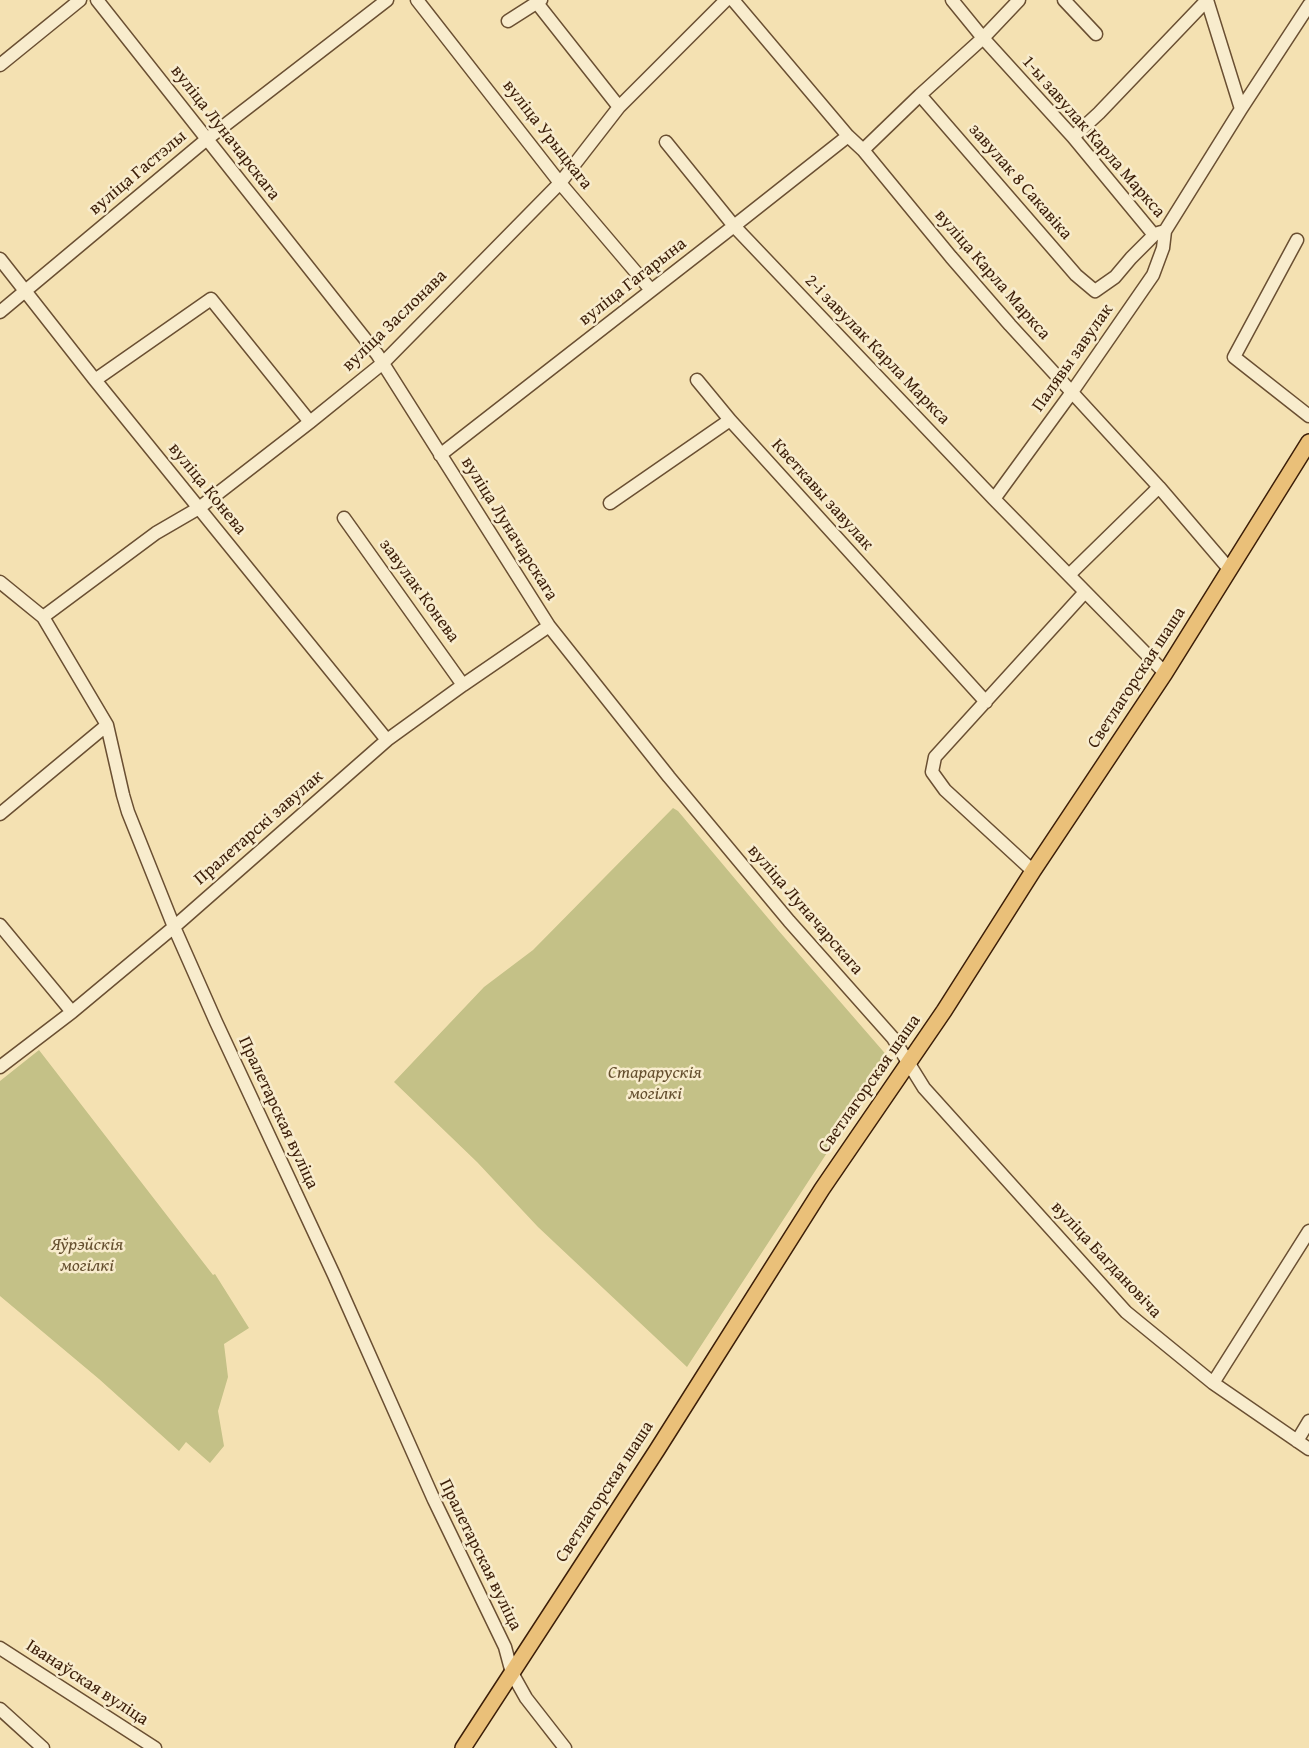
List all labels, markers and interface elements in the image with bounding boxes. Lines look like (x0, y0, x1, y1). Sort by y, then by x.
street label: 1-ы завулак Карла Маркса (1017, 52, 1169, 222)
street label: вуліца Луначарскага (166, 61, 284, 205)
street label: вуліца Урыцкага (497, 76, 597, 194)
street label: завулак 8 Сакавіка (964, 119, 1076, 245)
street label: вуліца Гастэлы (85, 126, 191, 220)
street label: вуліца Карла Маркса (929, 205, 1055, 345)
street label: вуліца Гагарына (575, 233, 691, 331)
street label: вуліца Заслонава (338, 266, 452, 376)
street label: 2-і завулак Карла Маркса (800, 270, 954, 430)
street label: Палявы завулак (1028, 300, 1118, 416)
street label: Кветкавы завулак (766, 435, 878, 555)
street label: вуліца Конева (163, 439, 251, 539)
street label: вуліца Луначарскага (456, 453, 562, 605)
street label: завулак Конева (374, 535, 464, 647)
street label: Светлагорская шаша (1083, 603, 1191, 753)
street label: Пралетарскі завулак (190, 766, 328, 890)
street label: вуліца Луначарскага (743, 841, 867, 979)
street label: Светлагорская шаша (814, 1011, 926, 1157)
street label: Пралетарская вуліца (233, 1033, 323, 1193)
park label: Старарускія могілкі (608, 1062, 702, 1104)
street label: вуліца Багдановіча (1046, 1197, 1166, 1323)
park label: Яўрэйскія могілкі (51, 1234, 123, 1276)
street label: Светлагорская шаша (551, 1417, 659, 1567)
street label: Пралетарская вуліца (434, 1476, 526, 1634)
street label: Іванаўская вуліца (22, 1635, 152, 1731)

